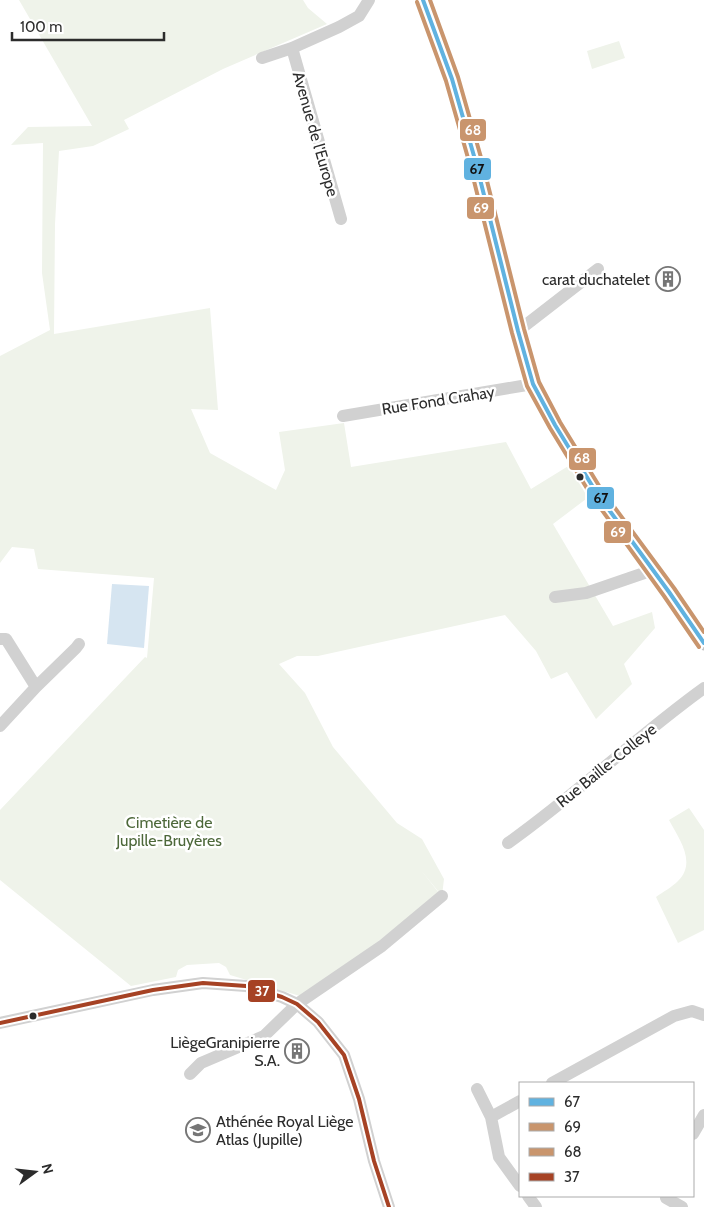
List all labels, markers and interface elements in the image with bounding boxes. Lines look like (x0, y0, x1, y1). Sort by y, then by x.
scale bar (12, 10, 165, 42)
text: 100 m (20, 18, 62, 36)
street label: Avenue de l'Europe (289, 69, 342, 199)
line badge: 68 (459, 118, 487, 142)
text: 68 (465, 121, 481, 139)
line badge: 67 (463, 157, 492, 181)
text: 67 (469, 160, 485, 178)
line badge: 69 (466, 196, 495, 220)
text: 69 (473, 199, 489, 217)
building icon: carat duchatelet (655, 266, 681, 292)
place label: carat duchatelet (542, 270, 651, 289)
street label: Rue Fond Crahay (380, 382, 496, 419)
line badge: 68 (568, 447, 597, 471)
text: 68 (574, 449, 590, 467)
unlabelled marker (575, 472, 585, 482)
line badge: 67 (586, 486, 615, 510)
text: 67 (593, 489, 609, 507)
line badge: 69 (603, 520, 632, 544)
text: 69 (610, 523, 626, 541)
street label: Rue Baille-Colleye (553, 719, 660, 811)
park label: Cimetière de Jupille-Bruyères (115, 813, 222, 850)
line badge: 37 (247, 979, 276, 1003)
text: 37 (255, 982, 270, 1000)
unlabelled marker (28, 1011, 38, 1021)
place label: LiègeGranipierre S.A. (170, 1033, 280, 1070)
building icon: LiègeGranipierre S.A. (284, 1038, 310, 1064)
legend (519, 1082, 694, 1197)
text: 67 (564, 1093, 580, 1111)
place label: Athénée Royal Liège Atlas (Jupille) (216, 1112, 353, 1149)
school or university icon: Athénée Royal Liège Atlas (Jupille) (185, 1117, 211, 1143)
text: 69 (564, 1118, 581, 1136)
text: 68 (564, 1143, 582, 1161)
north arrow (10, 1147, 60, 1197)
text: N (38, 1162, 58, 1176)
text: 37 (564, 1168, 580, 1186)

